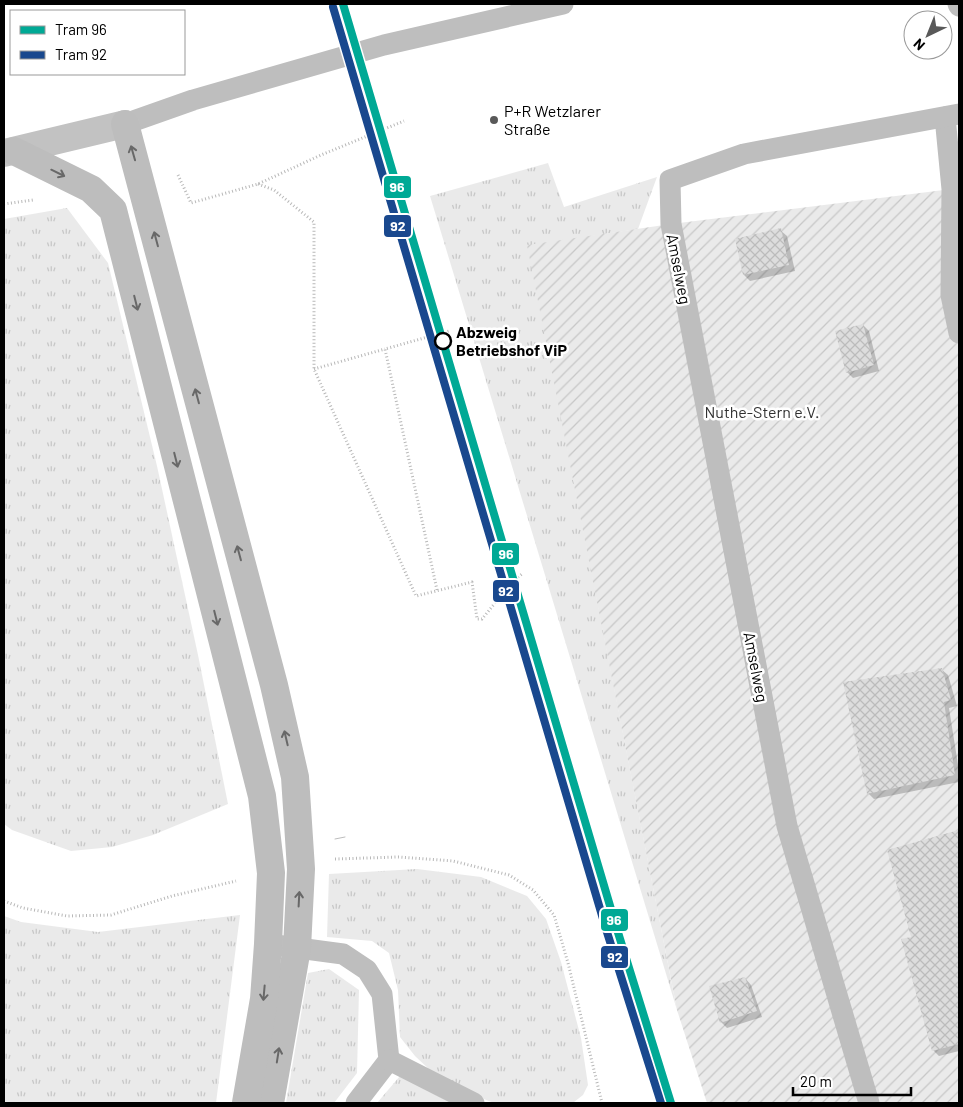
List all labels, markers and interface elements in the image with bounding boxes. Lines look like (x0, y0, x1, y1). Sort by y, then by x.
legend (10, 10, 185, 75)
north arrow (903, 10, 953, 60)
text: Tram 96 (55, 20, 107, 38)
text: N (910, 35, 928, 54)
text: Tram 92 (55, 45, 107, 63)
place label: P+R Wetzlarer Straße (504, 101, 601, 138)
marker: P+R Wetzlarer Straße (488, 114, 500, 126)
one-way arrow (127, 145, 137, 161)
one-way arrow (50, 169, 65, 178)
line badge: 96 (383, 175, 412, 199)
text: 96 (390, 178, 405, 195)
line badge: 92 (383, 214, 412, 238)
text: 92 (390, 217, 406, 234)
one-way arrow (151, 231, 160, 247)
street label: Amselweg (663, 232, 696, 306)
one-way arrow (132, 294, 141, 310)
place label: Abzweig Betriebshof ViP (456, 322, 567, 359)
marker: Abzweig Betriebshof ViP (434, 332, 452, 350)
one-way arrow (192, 388, 202, 404)
park label: Nuthe-Stern e.V. (705, 402, 820, 421)
one-way arrow (172, 452, 181, 468)
line badge: 96 (491, 542, 520, 566)
one-way arrow (234, 545, 243, 561)
text: 96 (499, 545, 514, 562)
line badge: 92 (492, 579, 520, 603)
text: 92 (498, 582, 514, 599)
one-way arrow (212, 609, 221, 625)
street label: Amselweg (740, 630, 773, 704)
one-way arrow (281, 730, 290, 746)
one-way arrow (295, 891, 304, 907)
line badge: 96 (600, 908, 629, 932)
text: 96 (607, 911, 622, 928)
line badge: 92 (600, 945, 629, 969)
text: 92 (607, 948, 623, 965)
one-way arrow (259, 984, 269, 1000)
one-way arrow (274, 1048, 284, 1064)
scale bar (793, 1064, 910, 1096)
text: 20 m (800, 1072, 832, 1090)

